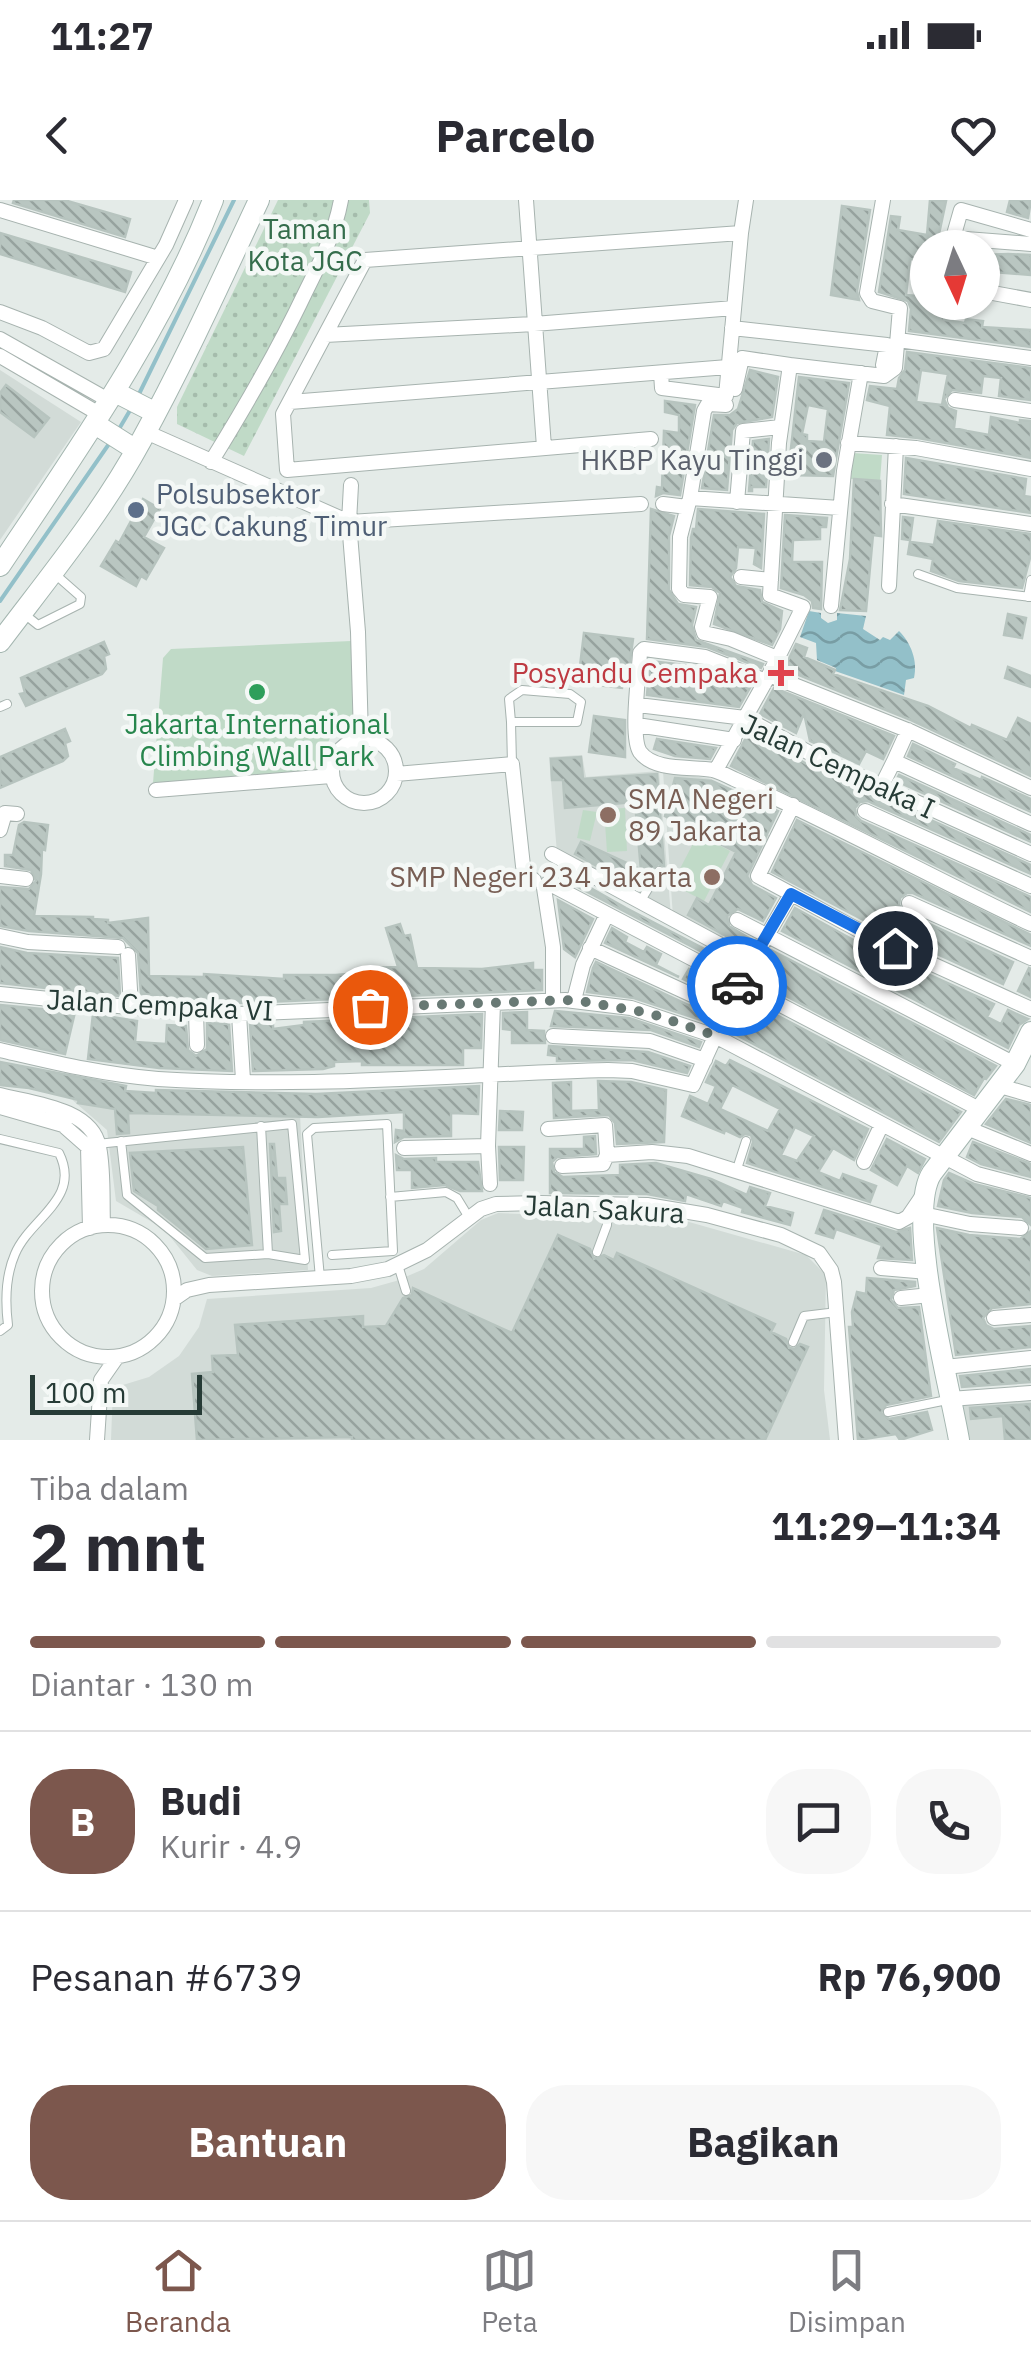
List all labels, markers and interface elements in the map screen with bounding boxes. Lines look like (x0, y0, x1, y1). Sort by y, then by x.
text: 11:27 (50, 11, 154, 60)
text: Parcelo (436, 106, 595, 164)
icon: back (30, 108, 85, 163)
icon: heart (946, 108, 1001, 163)
park label: Taman Kota JGC (247, 210, 363, 279)
north arrow (910, 230, 1000, 320)
map controls (910, 230, 1000, 320)
place label: HKBP Kayu Tinggi (580, 441, 804, 478)
marker: HKBP Kayu Tinggi (813, 449, 835, 471)
place label: Polsubsektor JGC Cakung Timur (156, 475, 387, 544)
marker: Polsubsektor JGC Cakung Timur (125, 499, 147, 521)
place label: Posyandu Cempaka (512, 654, 758, 691)
marker: Posyandu Cempaka (768, 660, 794, 686)
marker: Jakarta International Climbing Wall Park (246, 681, 268, 703)
street label: Jalan Cempaka I (735, 704, 941, 827)
place label: Jakarta International Climbing Wall Park (125, 705, 389, 774)
place label: SMA Negeri 89 Jakarta (628, 780, 774, 849)
marker: SMA Negeri 89 Jakarta (597, 804, 619, 826)
place label: SMP Negeri 234 Jakarta (389, 858, 692, 895)
marker: SMP Negeri 234 Jakarta (701, 866, 723, 888)
pin (853, 906, 938, 991)
icon: home (868, 921, 923, 976)
courier (687, 936, 787, 1036)
icon: car (710, 959, 765, 1014)
pin (328, 965, 413, 1050)
street label: Jalan Cempaka VI (46, 980, 274, 1029)
icon: bag (343, 980, 398, 1035)
street label: Jalan Sakura (523, 1186, 685, 1231)
scale bar (30, 1370, 202, 1414)
text: 100 m (45, 1374, 126, 1411)
text: Tiba dalam (30, 1467, 189, 1509)
text: 11:29–11:34 (771, 1501, 1001, 1550)
text: 2 mnt (30, 1504, 206, 1589)
text: Diantar · 130 m (30, 1663, 253, 1705)
button: chat (766, 1769, 871, 1874)
button: phone (896, 1769, 1001, 1874)
text: Budi (160, 1776, 242, 1825)
text: B (70, 1797, 95, 1846)
text: Kurir · 4.9 (160, 1825, 302, 1867)
text: Pesanan #6739 (30, 1952, 303, 2001)
text: Rp 76,900 (818, 1952, 1001, 2001)
button: Bantuan (30, 2085, 506, 2200)
button: Bagikan (526, 2085, 1001, 2200)
tab: Beranda (125, 2243, 231, 2340)
tab: Peta (481, 2243, 538, 2340)
tab: Disimpan (788, 2243, 906, 2340)

